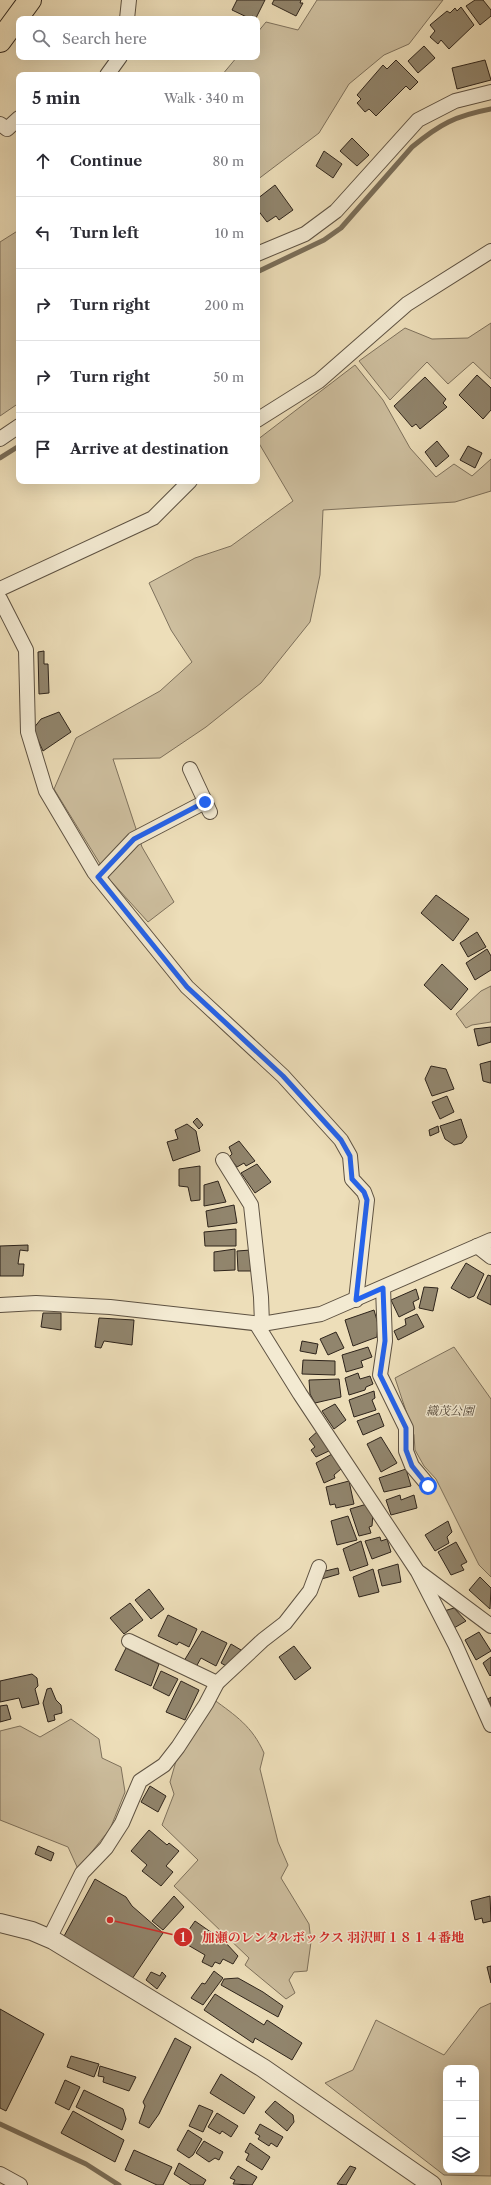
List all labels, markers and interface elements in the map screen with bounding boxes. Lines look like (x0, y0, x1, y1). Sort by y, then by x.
search box (16, 16, 260, 60)
icon: search (30, 27, 52, 49)
text: Search here (62, 29, 147, 48)
text: 5 min (32, 88, 80, 108)
text: Walk · 340 m (164, 90, 244, 106)
icon: ahead (32, 150, 54, 172)
text: Continue (70, 151, 142, 170)
text: 80 m (212, 153, 244, 169)
icon: left (32, 222, 54, 244)
text: Turn left (70, 223, 139, 242)
text: 10 m (215, 225, 244, 241)
icon: right (32, 294, 54, 316)
text: Turn right (70, 295, 150, 314)
text: 200 m (204, 297, 244, 313)
icon: right (32, 366, 54, 388)
text: Turn right (70, 367, 150, 386)
text: 50 m (213, 369, 244, 385)
icon: arrive (32, 438, 54, 460)
text: Arrive at destination (70, 439, 229, 458)
route end (196, 793, 214, 811)
park label: 織茂公園 (426, 1403, 476, 1418)
route start (419, 1477, 437, 1495)
callout: 加瀬のレンタルボックス 羽沢町１８１４番地 (173, 1925, 473, 1950)
text: 加瀬のレンタルボックス 羽沢町１８１４番地 (202, 1929, 464, 1945)
text: 1 (180, 1930, 186, 1945)
map controls (443, 2065, 479, 2173)
button: + (443, 2065, 479, 2101)
button: − (443, 2101, 479, 2137)
button: layers (443, 2137, 479, 2173)

